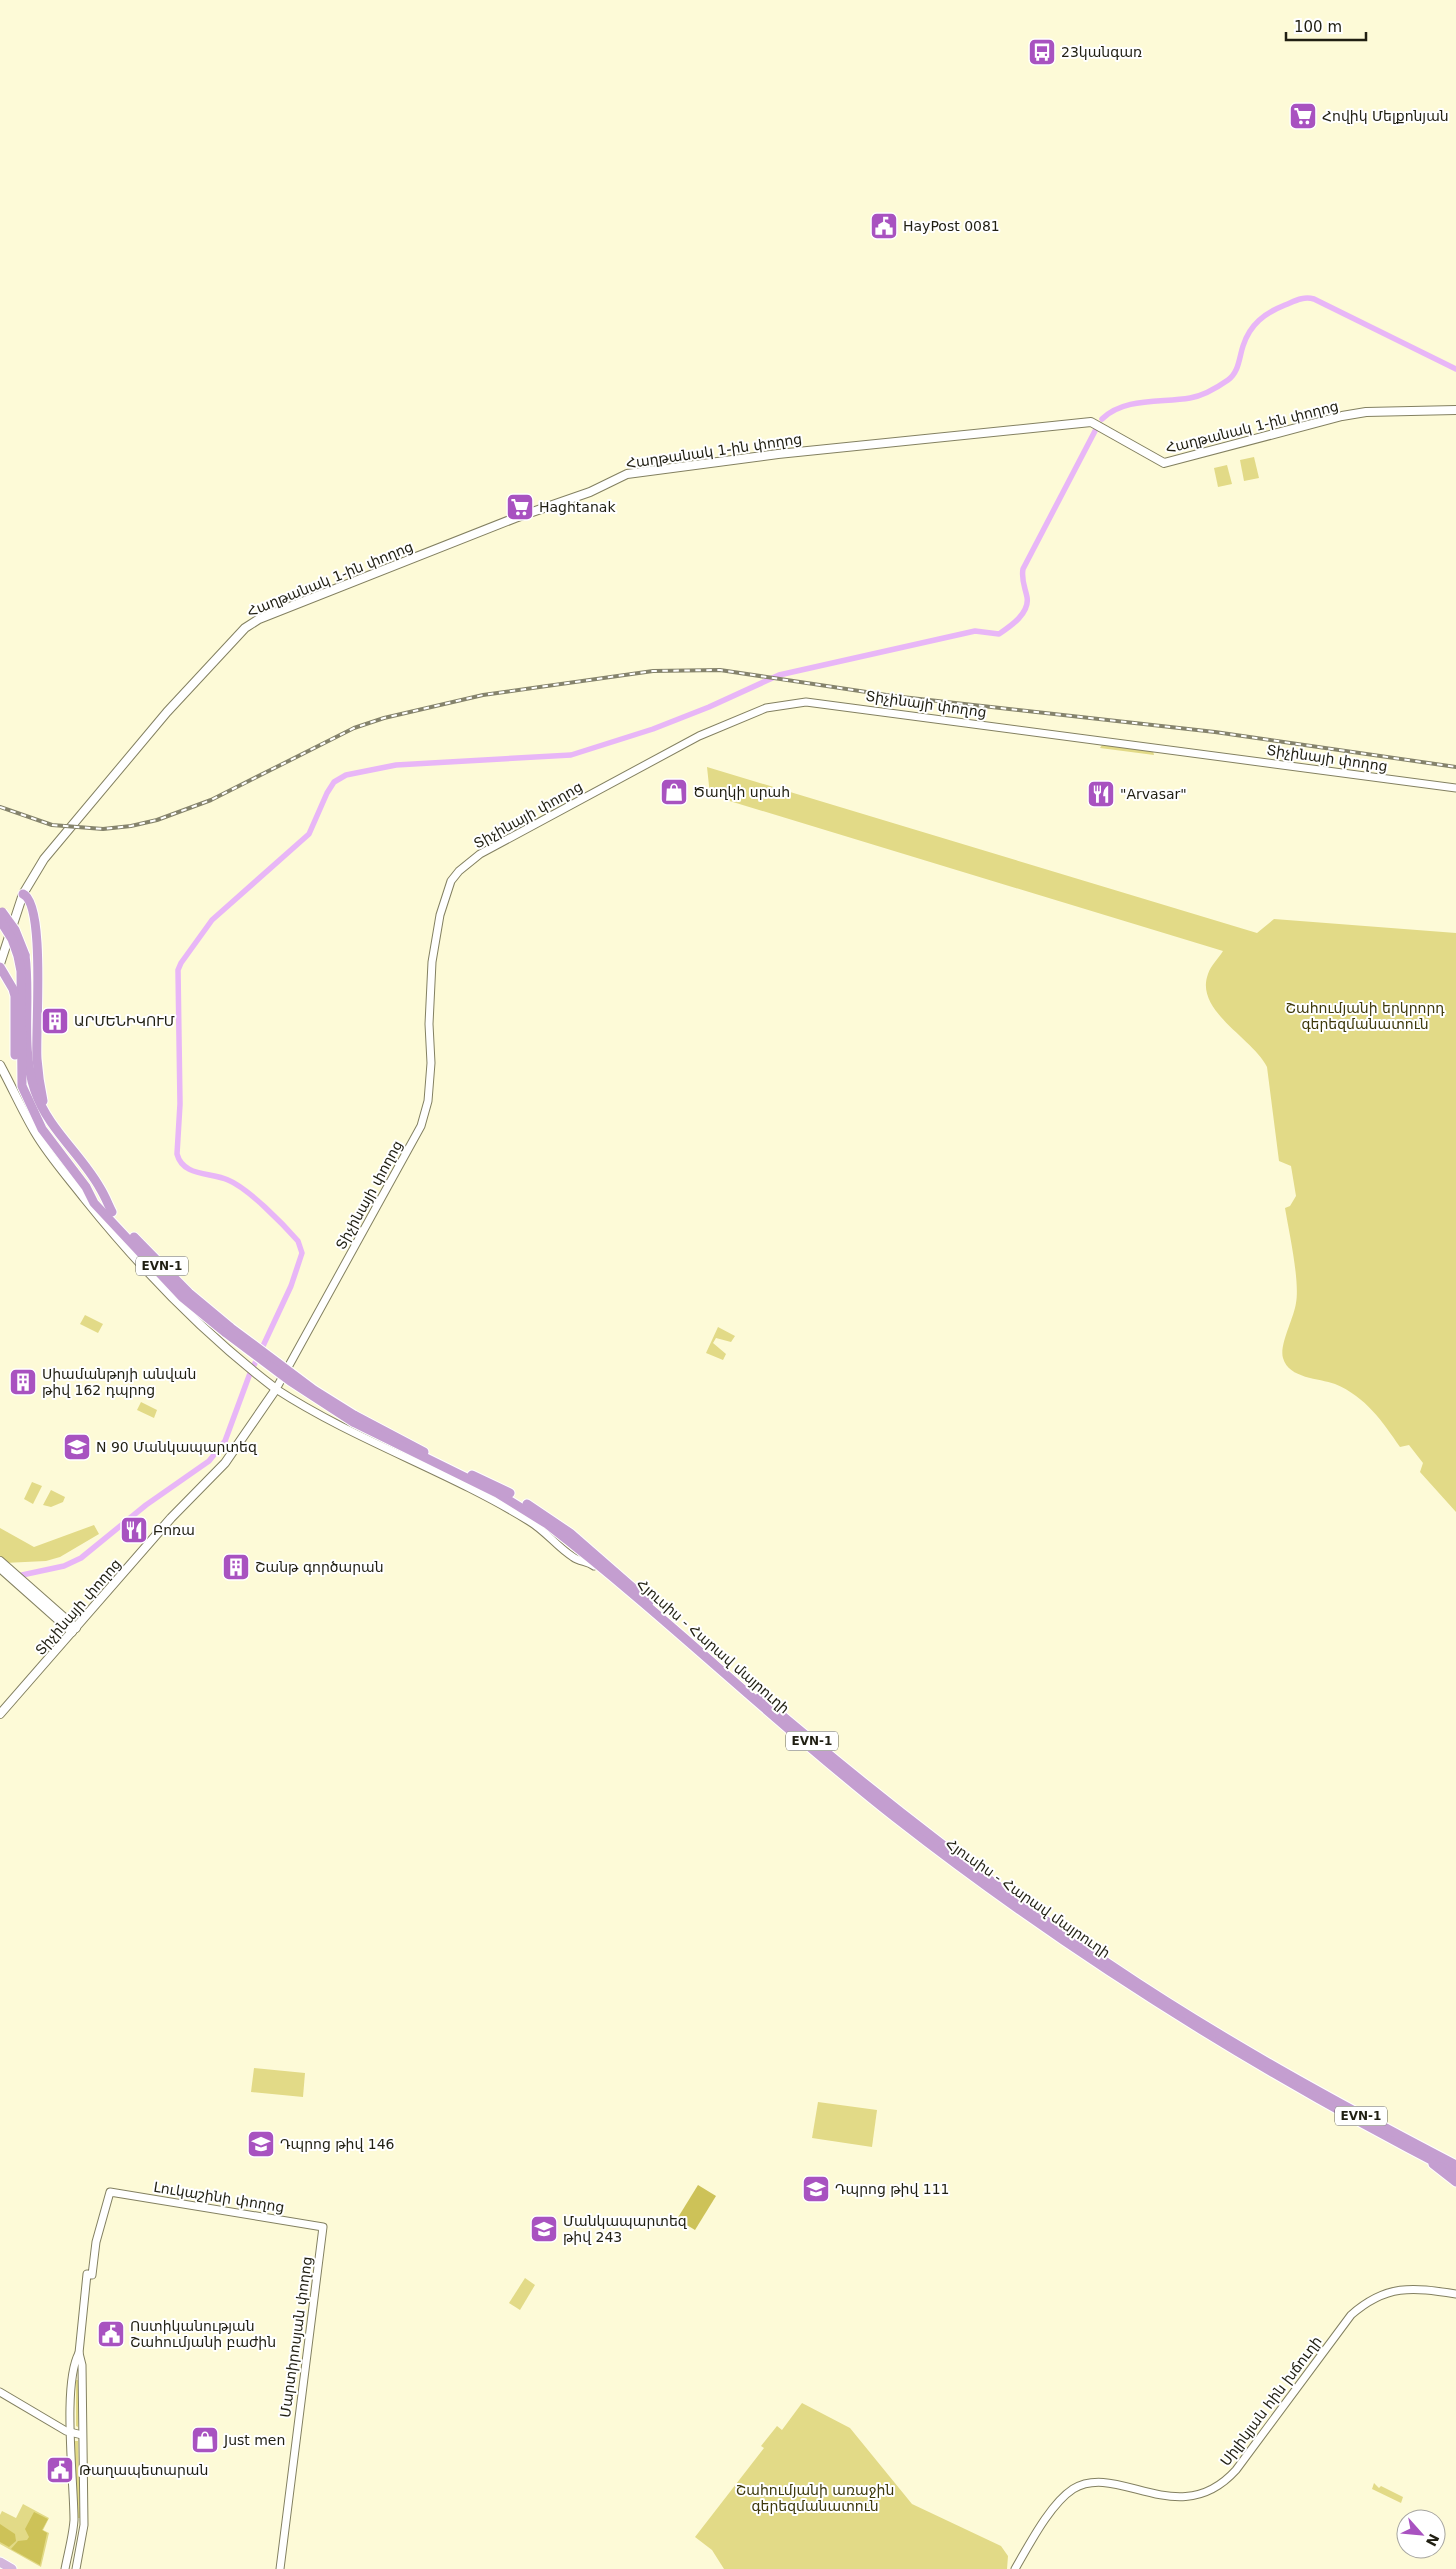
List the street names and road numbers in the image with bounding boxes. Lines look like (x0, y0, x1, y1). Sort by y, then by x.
street label: Հաղթանակ 1-ին փողոց (1164, 398, 1340, 456)
street label: Հաղթանակ 1-ին փողոց (625, 431, 803, 471)
street label: Հաղթանակ 1-ին փողոց (245, 538, 415, 620)
street label: Տիչինայի փողոց (864, 688, 988, 720)
street label: Տիչինայի փողոց (1265, 742, 1389, 774)
street label: Տիչինայի փողոց (471, 778, 585, 852)
street label: Տիչինայի փողոց (332, 1138, 406, 1252)
road number: EVN-1 (136, 1256, 188, 1276)
street label: Տիչինայի փողոց (32, 1556, 124, 1658)
street label: Հյուսիս - Հարավ մայրուղի (634, 1575, 792, 1717)
road number: EVN-1 (786, 1732, 838, 1750)
street label: Հյուսիս - Հարավ մայրուղի (943, 1835, 1113, 1961)
road number: EVN-1 (1335, 2106, 1387, 2126)
street label: Լուկաշինի փողոց (153, 2179, 285, 2215)
street label: Մարտիրոսյան փողոց (277, 2255, 315, 2419)
street label: Սիլիկյան հին խճուղի (1217, 2333, 1325, 2469)

